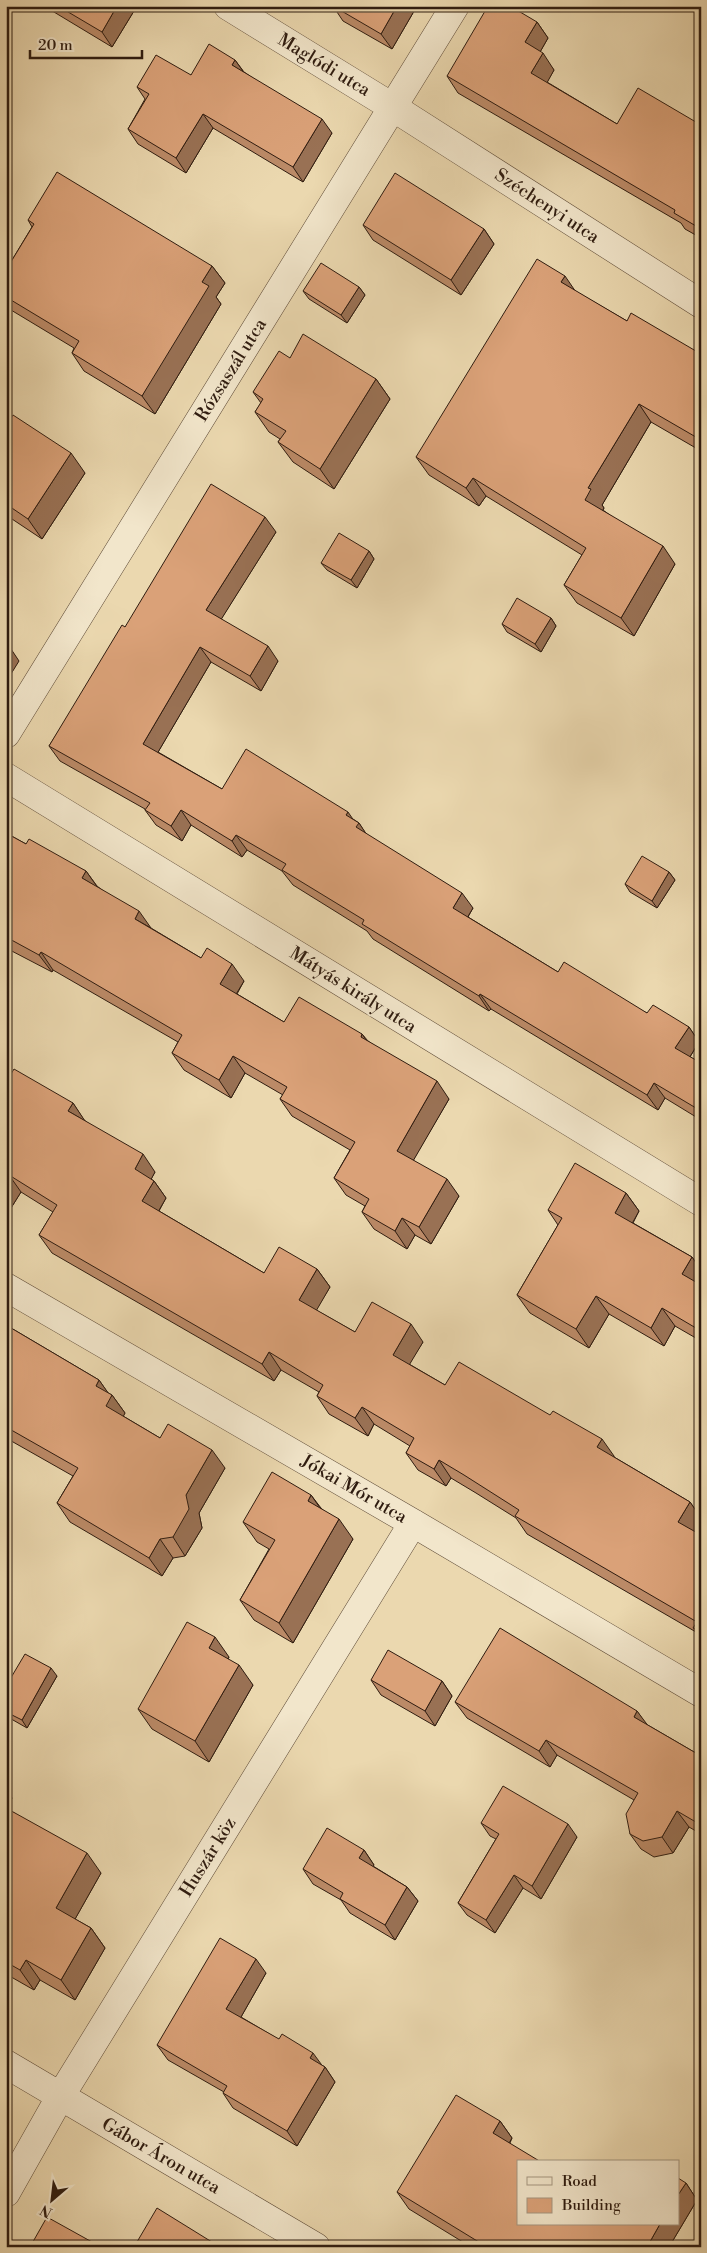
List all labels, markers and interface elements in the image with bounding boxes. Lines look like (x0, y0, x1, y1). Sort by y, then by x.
scale bar (30, 28, 142, 60)
street label: Maglódi utca (273, 28, 375, 102)
text: 20 m (38, 36, 73, 55)
street label: Széchenyi utca (490, 164, 605, 249)
street label: Rózsaszál utca (190, 313, 272, 426)
street label: Mátyás király utca (285, 942, 421, 1039)
street label: Jókai Mór utca (296, 1449, 412, 1529)
street label: Huszár köz (174, 1813, 242, 1901)
street label: Gábor Áron utca (98, 2113, 225, 2200)
legend (517, 2160, 680, 2226)
text: Road (562, 2172, 597, 2191)
north arrow (28, 2176, 78, 2226)
text: Building (561, 2196, 621, 2215)
text: N (37, 2200, 55, 2221)

